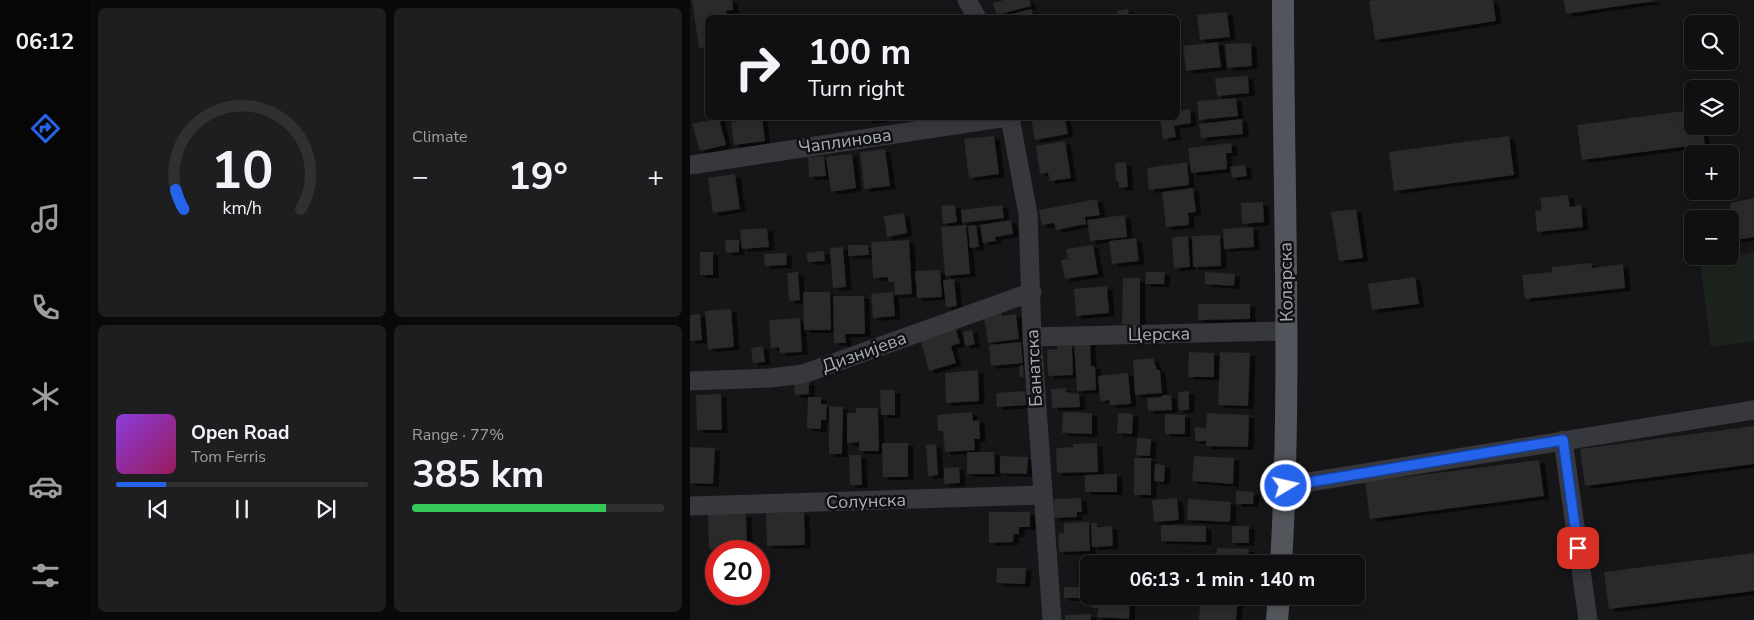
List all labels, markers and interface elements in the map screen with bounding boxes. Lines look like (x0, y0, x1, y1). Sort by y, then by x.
map controls (1684, 15, 1739, 265)
button: search (1684, 15, 1739, 70)
text: 06:12 (16, 27, 74, 57)
text: 100 m (808, 29, 911, 76)
icon: right (725, 35, 790, 100)
text: Turn right (808, 74, 904, 104)
button: layers (1684, 80, 1739, 135)
icon: directions (28, 111, 63, 146)
street label: Чаплинова (797, 123, 893, 159)
text: Climate (412, 126, 467, 148)
text: 10 (211, 135, 273, 206)
button: + (1684, 145, 1739, 200)
text: 19° (508, 151, 568, 202)
text: − (412, 158, 429, 196)
text: + (647, 158, 664, 196)
text: km/h (222, 196, 262, 220)
icon: music (28, 201, 63, 236)
button: − (1684, 210, 1739, 265)
street label: Коларска (1273, 242, 1299, 322)
icon: phone (28, 290, 63, 325)
street label: Церска (1128, 321, 1190, 347)
street label: Дизнијева (818, 326, 910, 378)
street label: Банатска (1020, 329, 1048, 407)
icon: climate (28, 379, 63, 414)
text: Open Road (191, 420, 289, 446)
text: Range · 77% (412, 424, 504, 446)
text: Tom Ferris (191, 446, 266, 468)
text: 385 km (412, 449, 544, 500)
position arrow (1259, 459, 1311, 511)
icon: car (28, 469, 63, 504)
street label: Солунска (826, 488, 906, 514)
icon: previous (144, 495, 172, 523)
icon: pause (228, 495, 256, 523)
icon: next (312, 495, 340, 523)
pin (1557, 527, 1599, 569)
icon: arrive (1564, 534, 1592, 562)
speed limit sign: 20 (705, 540, 770, 605)
icon: filters (28, 558, 63, 593)
text: 06:13 · 1 min · 140 m (1130, 567, 1315, 593)

